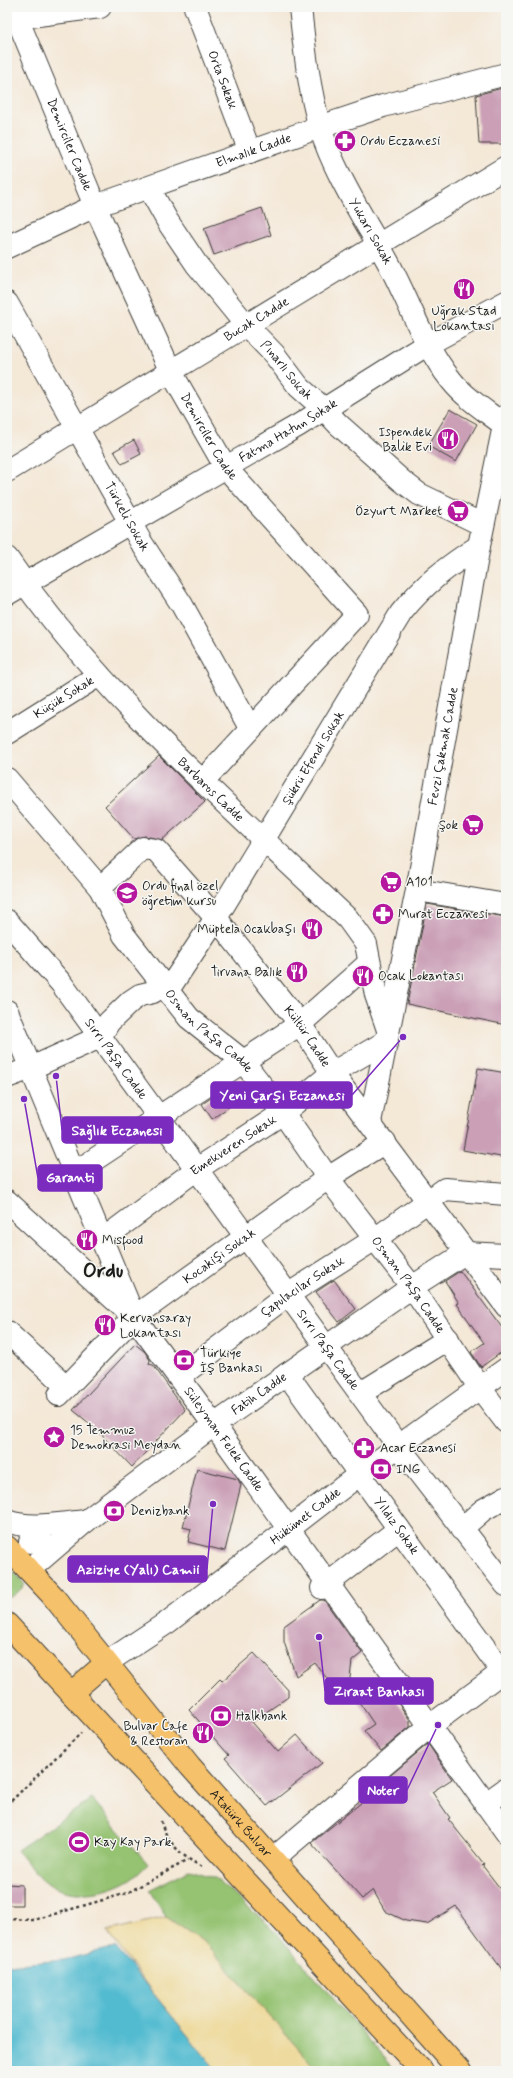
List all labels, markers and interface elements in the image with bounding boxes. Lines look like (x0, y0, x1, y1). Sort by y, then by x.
street label: Orta Sokak (204, 48, 242, 112)
street label: Demirciler Cadde (43, 96, 96, 193)
pharmacy icon: Ordu Eczanesi (332, 128, 358, 154)
street label: Elmalık Cadde (213, 129, 294, 171)
place label: Ordu Eczanesi (360, 133, 440, 150)
street label: Yukarı Sokak (345, 195, 397, 268)
restaurant icon: Uğrak Stad Lokantası (451, 276, 477, 302)
street label: Bucak Cadde (221, 293, 292, 345)
place label: Uğrak Stad Lokantası (432, 303, 497, 335)
street label: Pınarlı Sokak (257, 337, 317, 404)
street label: Demirciler Cadde (176, 390, 241, 484)
street label: Fatma Hatun Sokak (236, 395, 341, 466)
place label: Ispendek Balik Evi (379, 424, 433, 456)
restaurant icon: Ispendek Balik Evi (435, 426, 461, 452)
street label: Türkeli Sokak (101, 479, 154, 555)
supermarket icon: Özyurt Market (445, 498, 471, 524)
place label: Özyurt Market (355, 503, 442, 520)
street label: Küçük Sokak (30, 672, 97, 723)
street label: Fevzi Çakmak Cadde (424, 685, 462, 807)
street label: Şükrü Efendi Sokak (278, 707, 348, 808)
street label: Barbaros Cadde (174, 753, 248, 826)
supermarket icon: Şok (460, 812, 486, 838)
place label: Şok (439, 817, 458, 834)
supermarket icon: A101 (378, 869, 404, 895)
place label: A101 (406, 874, 433, 891)
place label: Ordu final özel öğretim kursu (142, 878, 218, 910)
school or university icon: Ordu final özel öğretim kursu (114, 880, 140, 906)
pharmacy icon: Murat Eczanesi (370, 901, 396, 927)
place label: Murat Eczanesi (398, 906, 488, 923)
restaurant icon: Müptela Ocakbaşı (299, 916, 325, 942)
place label: Müptela Ocakbaşı (197, 921, 296, 938)
restaurant icon: Tirvana Balık (284, 959, 310, 985)
restaurant icon: Ocak Lokantası (350, 963, 376, 989)
place label: Tirvana Balık (211, 964, 282, 981)
place label: Ocak Lokantası (378, 968, 464, 985)
street label: Osman Paşa Cadde (161, 986, 257, 1076)
street label: Kültür Cadde (280, 1002, 334, 1070)
street label: Sırrı Paşa Cadde (81, 1015, 151, 1103)
callout: Yeni Çarşı Eczanesi (211, 1082, 352, 1108)
text: Yeni Çarşı Eczanesi (219, 1087, 345, 1105)
street label: Emekveren Sokak (187, 1111, 280, 1180)
callout: Sağlık Eczanesi (62, 1117, 173, 1143)
text: Sağlık Eczanesi (72, 1122, 162, 1141)
callout: Garanti (38, 1165, 102, 1191)
text: Garanti (46, 1169, 94, 1187)
street label: Kocakişi Sokak (180, 1224, 259, 1288)
restaurant icon: Misfood (74, 1227, 100, 1253)
place label: Misfood (102, 1232, 143, 1251)
street label: Osman Paşa Cadde (368, 1233, 449, 1337)
street label: Çapulacılar Sokak (257, 1252, 348, 1321)
district label: Ordu (83, 1257, 123, 1285)
street label: Sırrı Paşa Cadde (293, 1306, 363, 1394)
place label: Kervansaray Lokantası (120, 1310, 191, 1342)
restaurant icon: Kervansaray Lokantası (92, 1312, 118, 1338)
place label: Türkiye İş Bankası (200, 1345, 263, 1377)
bank icon: Türkiye İş Bankası (171, 1347, 197, 1373)
street label: Fatih Cadde (228, 1368, 290, 1419)
street label: Süleyman Felek Cadde (180, 1383, 268, 1495)
place label: 15 Temmuz Demokrasi Meydan (70, 1422, 181, 1454)
place icon: 15 Temmuz Demokrasi Meydan (41, 1424, 67, 1450)
pharmacy icon: Acar Eczanesi (351, 1435, 377, 1461)
place label: Acar Eczanesi (380, 1440, 456, 1457)
bank icon: ING (368, 1456, 394, 1482)
place label: ING (396, 1461, 421, 1478)
street label: Hükümet Cadde (267, 1483, 344, 1549)
street label: Yıldız Sokak (370, 1493, 423, 1558)
bank icon: Denizbank (101, 1498, 127, 1524)
place label: Denizbank (130, 1503, 190, 1520)
callout: Aziziye (Yalı) Camii (68, 1556, 207, 1582)
text: Aziziye (Yalı) Camii (77, 1561, 199, 1579)
callout: Ziraat Bankası (325, 1678, 433, 1704)
text: Ziraat Bankası (333, 1683, 425, 1701)
bank icon: Halkbank (208, 1703, 234, 1729)
place label: Halkbank (236, 1708, 288, 1725)
place label: Bulvar Cafe & Restoran (123, 1718, 188, 1750)
restaurant icon: Bulvar Cafe & Restoran (190, 1720, 216, 1746)
callout: Noter (359, 1777, 407, 1803)
text: Noter (367, 1782, 399, 1800)
street label: Atatürk Bulvar (206, 1785, 276, 1862)
sports icon: Kay Kay Park (66, 1829, 92, 1855)
place label: Kay Kay Park (94, 1834, 172, 1851)

